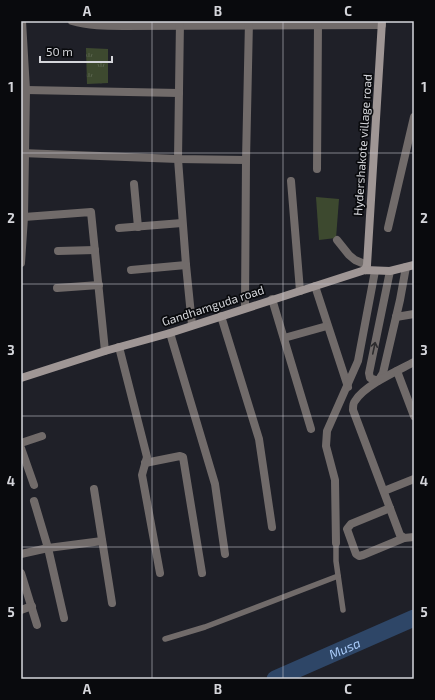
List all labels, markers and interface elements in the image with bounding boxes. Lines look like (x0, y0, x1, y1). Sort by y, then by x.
text: A (83, 3, 92, 19)
text: B (214, 3, 222, 19)
text: C (344, 3, 352, 19)
scale bar (40, 38, 112, 64)
text: 50 m (46, 44, 73, 58)
street label: Hydershakote village road (350, 74, 374, 216)
text: 1 (8, 79, 14, 95)
text: 1 (421, 79, 427, 95)
text: 2 (7, 210, 15, 226)
text: 2 (420, 210, 428, 226)
street label: Gandhamguda road (160, 282, 266, 328)
text: 3 (7, 342, 15, 358)
one-way arrow (370, 342, 378, 355)
text: 3 (420, 342, 428, 358)
text: 4 (7, 473, 15, 489)
text: 4 (420, 473, 428, 489)
text: 5 (7, 604, 15, 620)
text: 5 (420, 604, 428, 620)
water label: Musa (326, 635, 363, 662)
text: A (83, 681, 92, 697)
text: B (214, 681, 222, 697)
text: C (344, 681, 352, 697)

